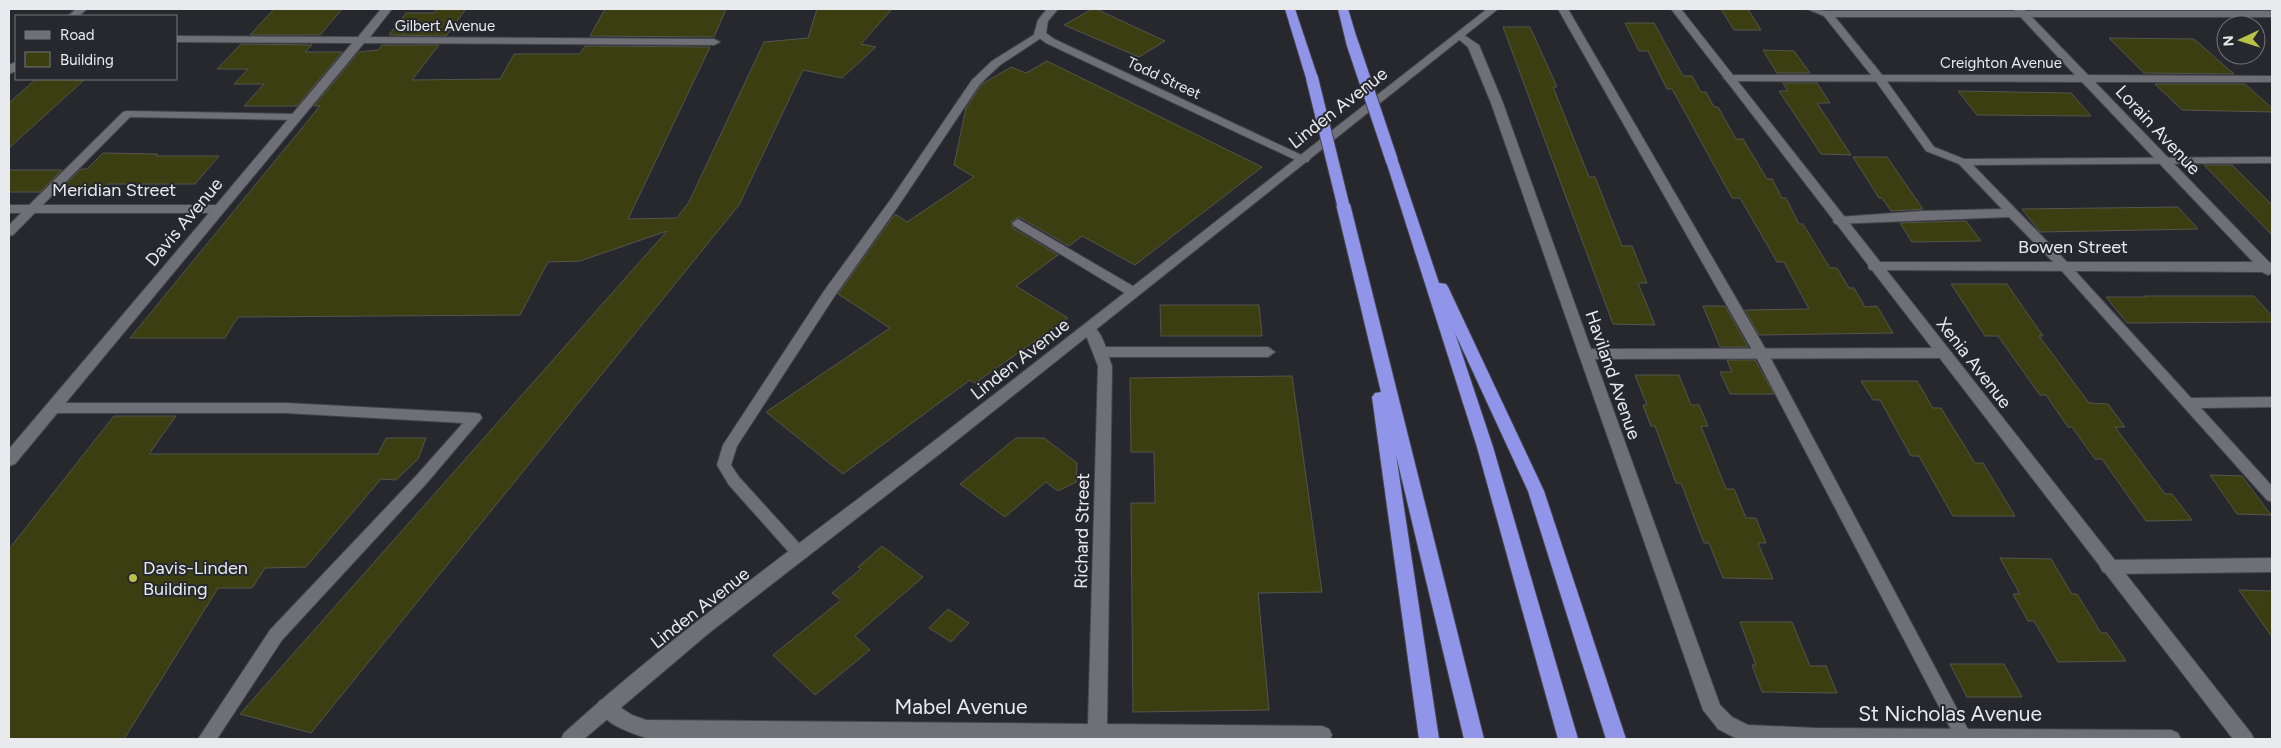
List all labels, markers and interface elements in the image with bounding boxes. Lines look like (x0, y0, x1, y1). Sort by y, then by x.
legend (15, 15, 178, 80)
north arrow (2216, 15, 2266, 65)
street label: Gilbert Avenue (395, 17, 495, 35)
text: Road (60, 26, 95, 44)
text: N (2220, 35, 2237, 47)
text: Building (60, 51, 114, 69)
street label: Todd Street (1124, 53, 1204, 103)
street label: Creighton Avenue (1940, 54, 2062, 72)
street label: Linden Avenue (1284, 63, 1392, 153)
street label: Lorain Avenue (2111, 81, 2205, 180)
street label: Davis Avenue (141, 173, 227, 271)
street label: Meridian Street (52, 179, 176, 201)
street label: Bowen Street (2018, 236, 2128, 258)
street label: Haviland Avenue (1581, 308, 1645, 443)
street label: Xenia Avenue (1932, 313, 2016, 413)
street label: Linden Avenue (966, 314, 1074, 404)
street label: Richard Street (1070, 473, 1094, 589)
place label: Davis-Linden Building (143, 557, 248, 600)
street label: Linden Avenue (646, 563, 754, 653)
marker: Davis-Linden Building (127, 572, 139, 584)
street label: Mabel Avenue (894, 694, 1028, 719)
street label: St Nicholas Avenue (1858, 701, 2042, 726)

